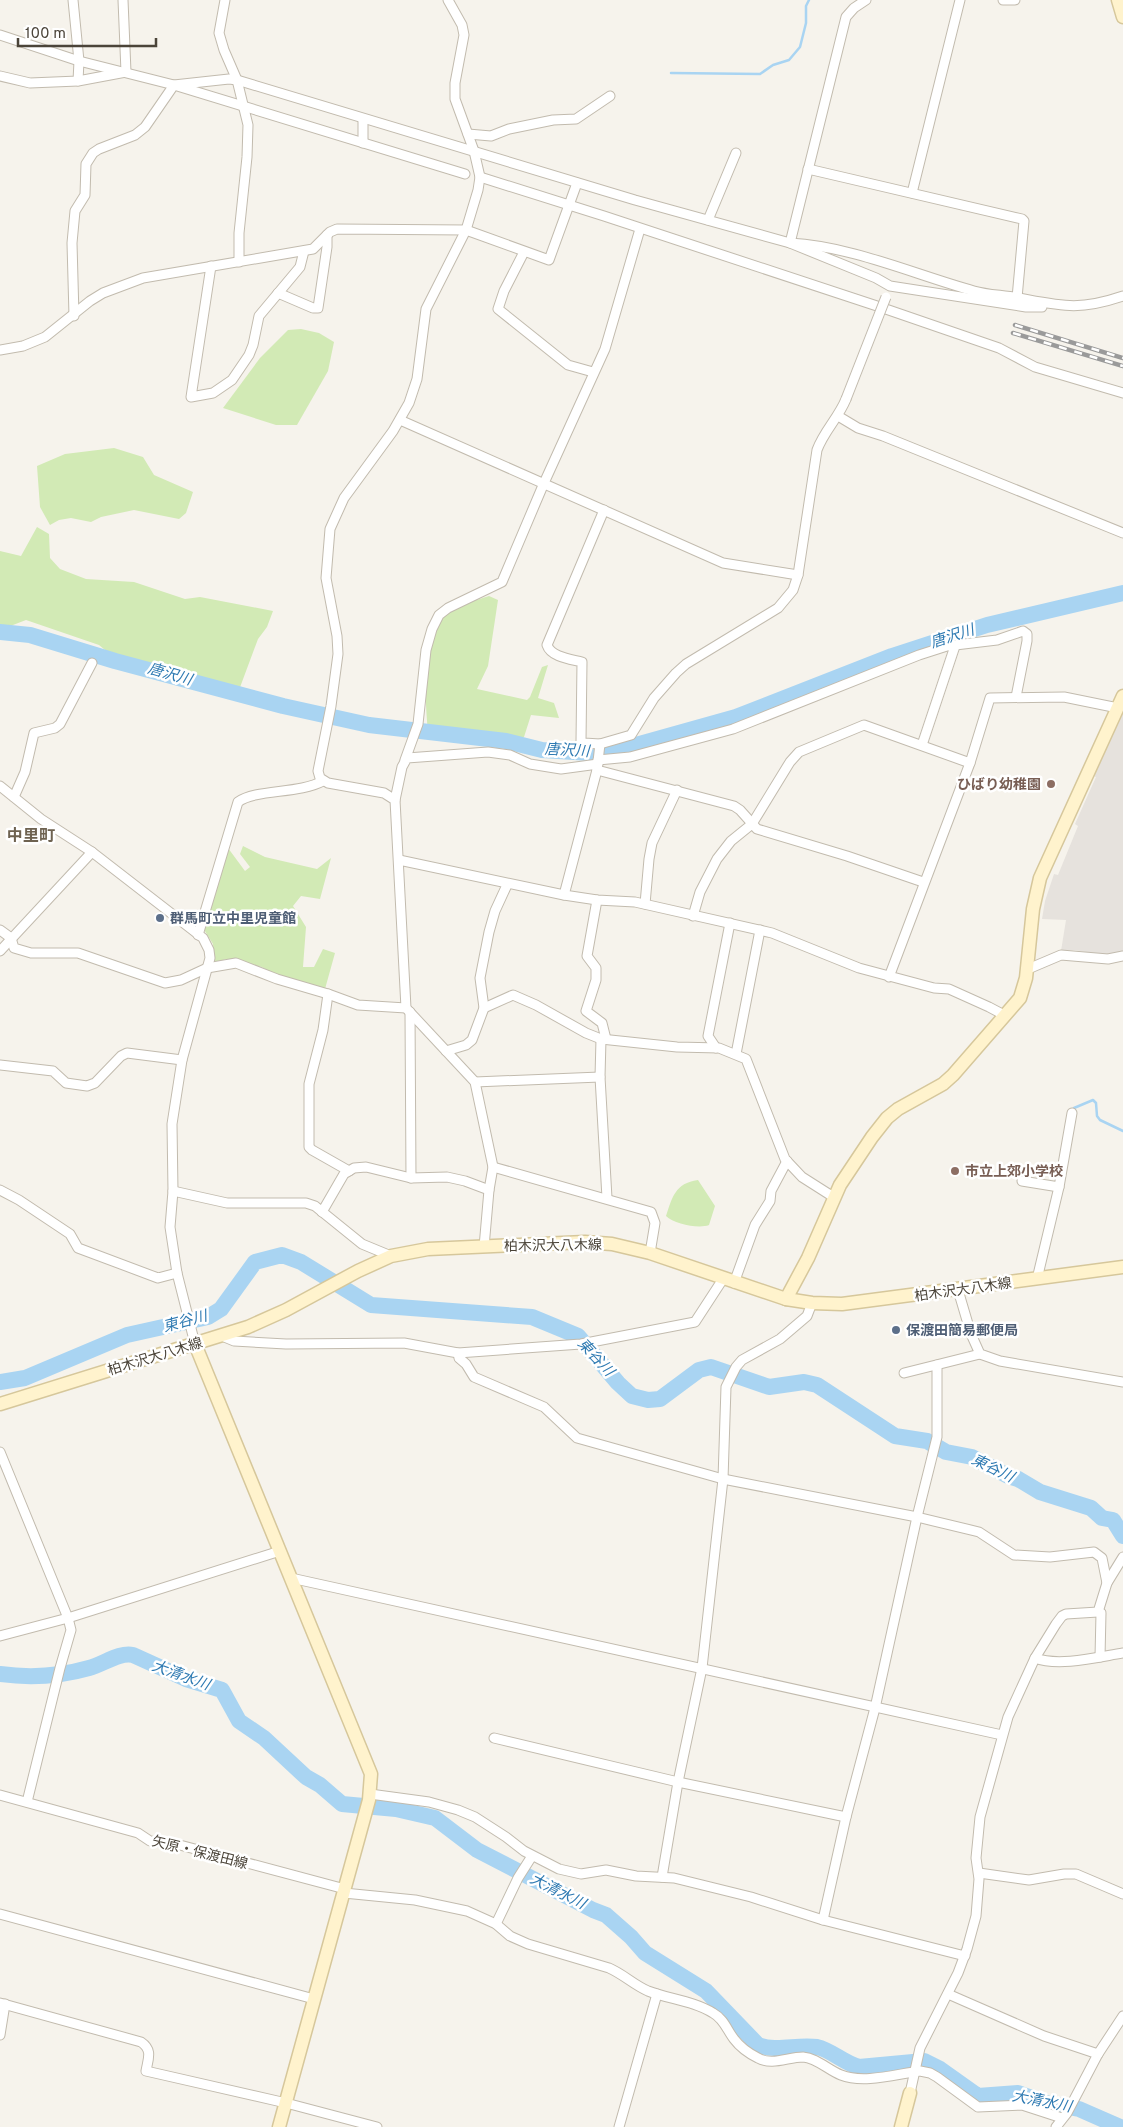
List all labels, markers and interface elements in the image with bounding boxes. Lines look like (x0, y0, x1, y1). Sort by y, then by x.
scale bar (18, 15, 155, 47)
text: 100 m (25, 25, 66, 44)
water label: 唐沢川 (928, 621, 979, 653)
water label: 唐沢川 (145, 660, 196, 691)
water label: 唐沢川 (544, 741, 592, 762)
place label: ひばり幼稚園 (957, 776, 1041, 794)
marker: ひばり幼稚園 (1045, 778, 1057, 790)
district label: 中里町 (7, 827, 55, 847)
place label: 群馬町立中里児童館 (170, 911, 296, 928)
marker: 群馬町立中里児童館 (154, 912, 166, 924)
place label: 市立上郊小学校 (965, 1164, 1063, 1181)
marker: 市立上郊小学校 (949, 1165, 961, 1177)
street label: 柏木沢大八木線 (504, 1237, 602, 1256)
street label: 柏木沢大八木線 (914, 1275, 1013, 1306)
water label: 東谷川 (161, 1307, 212, 1337)
place label: 保渡田簡易郵便局 (906, 1322, 1018, 1340)
marker: 保渡田簡易郵便局 (890, 1324, 902, 1336)
street label: 柏木沢大八木線 (106, 1335, 205, 1380)
water label: 東谷川 (573, 1335, 619, 1382)
water label: 東谷川 (968, 1451, 1019, 1489)
water label: 大清水川 (149, 1657, 214, 1696)
street label: 矢原・保渡田線 (150, 1833, 249, 1874)
water label: 大清水川 (526, 1870, 590, 1915)
water label: 大清水川 (1010, 2087, 1075, 2118)

